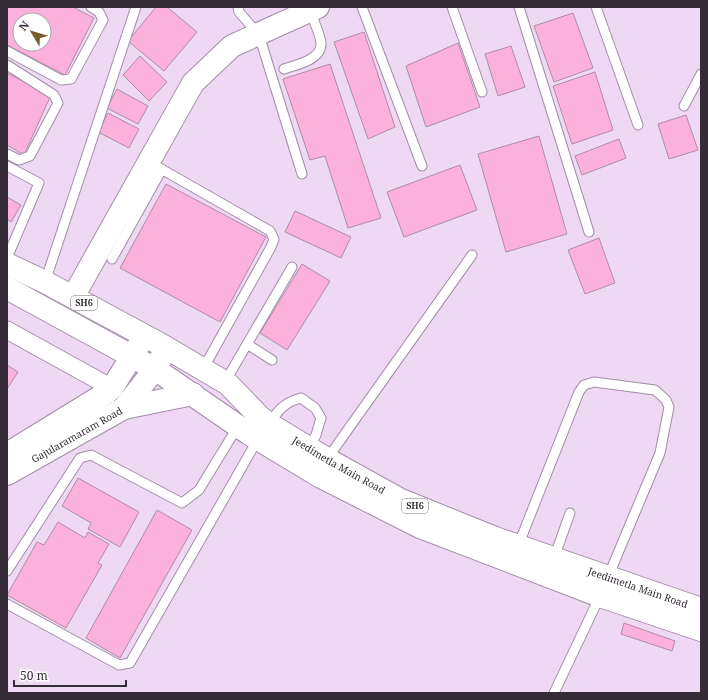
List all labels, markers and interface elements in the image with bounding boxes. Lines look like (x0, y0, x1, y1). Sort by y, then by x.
north arrow (12, 12, 52, 52)
text: N (15, 17, 33, 34)
road number: SH6 (71, 296, 97, 310)
street label: Gajularamaram Road (29, 403, 125, 466)
street label: Jeedimetla Main Road (289, 432, 388, 497)
road number: SH6 (402, 499, 428, 513)
street label: Jeedimetla Main Road (585, 563, 690, 611)
scale bar (14, 662, 126, 688)
text: 50 m (20, 667, 48, 684)

